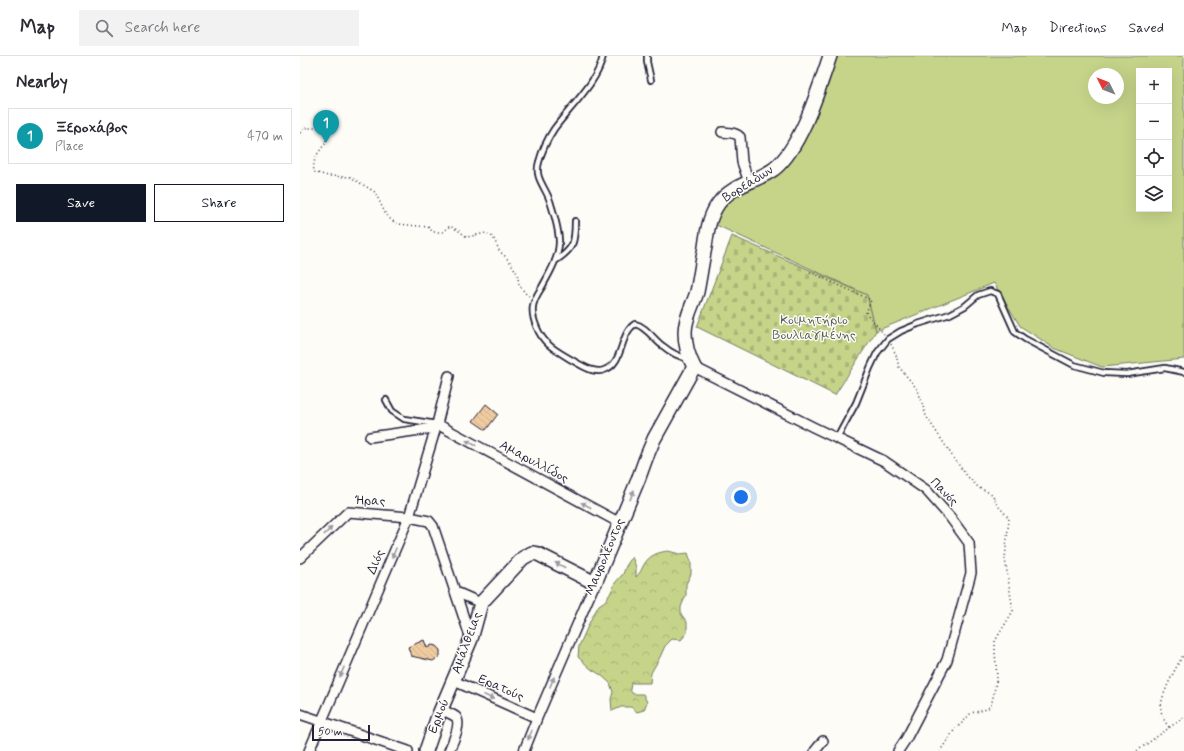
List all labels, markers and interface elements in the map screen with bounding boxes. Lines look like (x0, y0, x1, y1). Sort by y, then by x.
search box (79, 10, 359, 46)
text: Map (20, 15, 55, 40)
icon: search (93, 17, 115, 39)
text: Search here (125, 18, 200, 38)
text: Map (1001, 19, 1027, 37)
text: Directions (1049, 19, 1107, 37)
text: Saved (1129, 19, 1164, 37)
north arrow (1088, 68, 1124, 104)
map controls (1136, 68, 1172, 212)
button: + (1136, 68, 1172, 104)
text: Nearby (16, 71, 68, 93)
button: − (1136, 104, 1172, 140)
pin: 1 (313, 110, 339, 143)
text: Ξεροχάβος (55, 118, 128, 138)
text: 1 (27, 128, 33, 145)
text: 470 m (247, 128, 283, 145)
text: Place (55, 138, 84, 155)
button: locate (1136, 140, 1172, 176)
street label: Βορεάδων (719, 162, 777, 206)
button: layers (1136, 176, 1172, 212)
button: Save (16, 184, 146, 222)
button: Share (154, 184, 284, 222)
park label: Κοιμητήριο Βουλιαγμένης (772, 312, 856, 344)
street label: Αμαρυλλίδος (496, 437, 572, 487)
one-way arrow (466, 440, 477, 446)
street label: Πανός (926, 474, 962, 510)
your location (731, 487, 751, 507)
one-way arrow (629, 490, 635, 501)
street label: Ήρας (354, 492, 386, 510)
one-way arrow (580, 501, 592, 508)
street label: Μαυρολέοντος (581, 516, 629, 598)
one-way arrow (323, 527, 333, 536)
street label: Διός (363, 547, 389, 577)
one-way arrow (391, 547, 397, 558)
one-way arrow (554, 562, 566, 568)
street label: Αμάλθειας (448, 609, 486, 676)
one-way arrow (339, 666, 345, 678)
street label: Ερατούς (476, 670, 527, 706)
one-way arrow (549, 677, 555, 688)
one-way arrow (484, 694, 495, 700)
street label: Ερμού (424, 696, 454, 736)
scale bar (312, 723, 370, 742)
text: 50 m (318, 725, 343, 739)
one-way arrow (527, 729, 533, 741)

